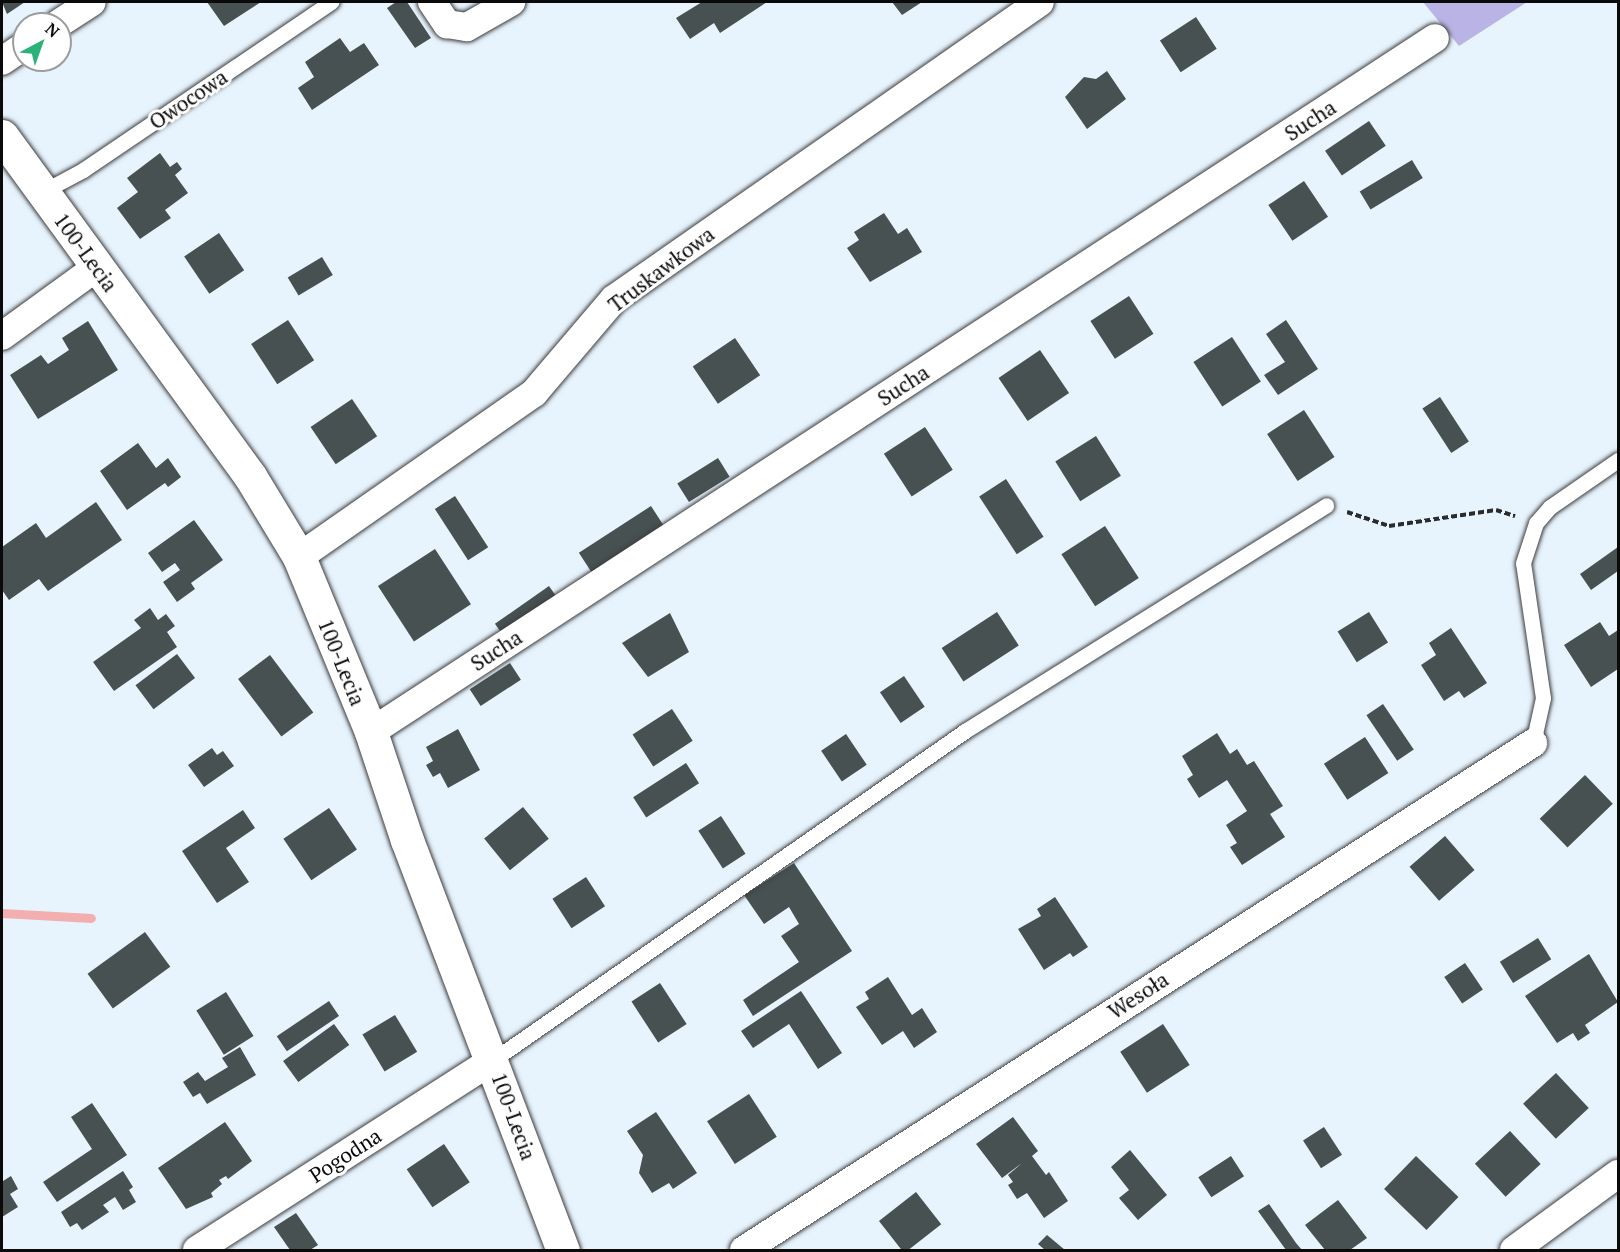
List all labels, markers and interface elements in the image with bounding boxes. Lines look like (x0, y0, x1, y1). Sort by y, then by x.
north arrow (12, 12, 72, 72)
text: N (41, 18, 64, 42)
street label: Owocowa (144, 64, 232, 134)
street label: Sucha (1280, 94, 1340, 146)
street label: 100-Lecia (49, 208, 123, 296)
street label: Truskawkowa (603, 221, 719, 317)
street label: Sucha (873, 359, 933, 411)
street label: 100-Lecia (313, 615, 371, 709)
street label: Sucha (466, 624, 526, 676)
street label: Wesoła (1103, 966, 1173, 1024)
street label: 100-Lecia (487, 1069, 541, 1163)
street label: Pogodna (304, 1122, 386, 1188)

